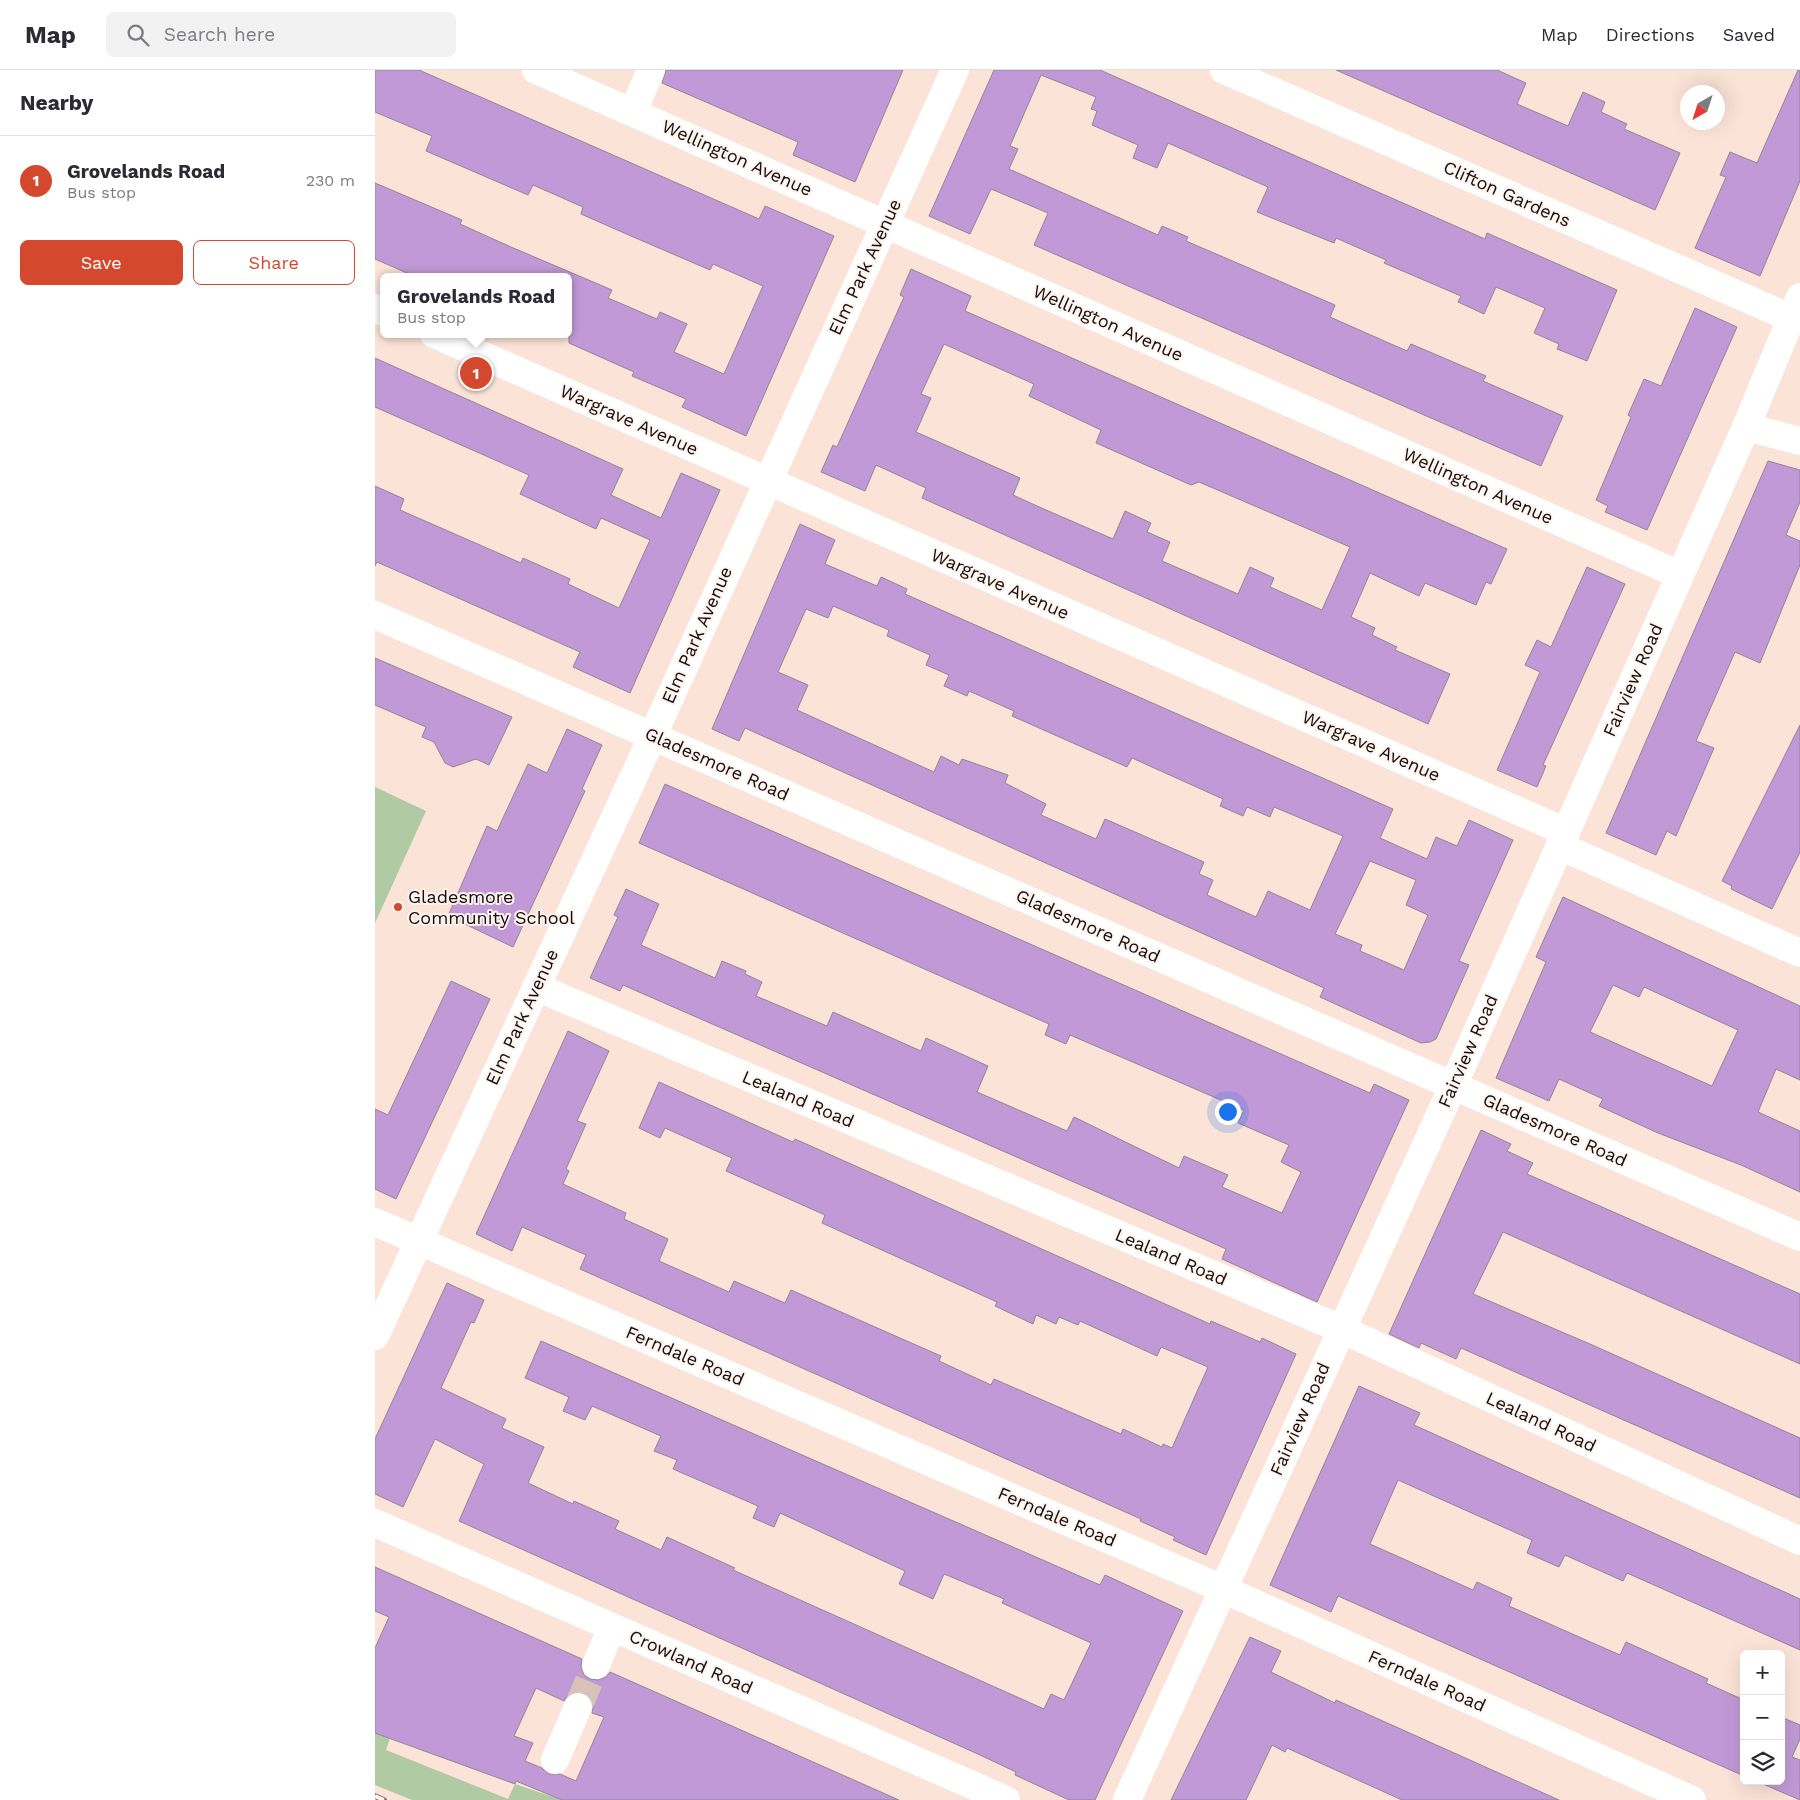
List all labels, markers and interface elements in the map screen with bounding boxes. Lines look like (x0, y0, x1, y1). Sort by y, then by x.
search box (106, 12, 456, 57)
text: Map (25, 21, 76, 49)
icon: search (124, 21, 152, 49)
text: Search here (164, 23, 275, 46)
text: Map (1541, 24, 1578, 45)
text: Directions (1606, 24, 1695, 45)
text: Saved (1723, 24, 1775, 45)
north arrow (1680, 85, 1725, 130)
text: Nearby (20, 90, 93, 115)
street label: Wellington Avenue (659, 115, 816, 200)
street label: Clifton Gardens (1440, 156, 1574, 231)
text: Grovelands Road (67, 160, 225, 183)
text: 1 (33, 171, 39, 190)
text: 230 m (306, 171, 355, 190)
text: Bus stop (67, 183, 136, 202)
street label: Elm Park Avenue (824, 195, 905, 338)
button: Save (20, 240, 183, 285)
button: Share (193, 240, 355, 285)
popup (380, 273, 572, 338)
street label: Wellington Avenue (1030, 280, 1187, 365)
text: Grovelands Road (397, 285, 555, 308)
text: Bus stop (397, 308, 466, 327)
pin: 1 (460, 354, 492, 392)
street label: Wargrave Avenue (557, 380, 702, 459)
street label: Wellington Avenue (1400, 443, 1557, 528)
street label: Wargrave Avenue (928, 544, 1073, 623)
street label: Elm Park Avenue (657, 563, 736, 707)
street label: Fairview Road (1598, 620, 1667, 740)
street label: Wargrave Avenue (1299, 706, 1444, 785)
street label: Gladesmore Road (642, 722, 792, 805)
street label: Gladesmore Road (1013, 884, 1163, 967)
place label: Gladesmore Community School (408, 886, 575, 928)
marker: Gladesmore Community School (392, 901, 404, 913)
street label: Elm Park Avenue (481, 945, 562, 1088)
street label: Fairview Road (1433, 991, 1502, 1111)
street label: Lealand Road (739, 1066, 857, 1132)
street label: Gladesmore Road (1480, 1088, 1630, 1171)
your location (1215, 1099, 1241, 1125)
street label: Lealand Road (1112, 1224, 1230, 1290)
street label: Ferndale Road (623, 1321, 747, 1390)
street label: Fairview Road (1265, 1359, 1334, 1479)
street label: Lealand Road (1483, 1387, 1600, 1456)
street label: Ferndale Road (995, 1482, 1119, 1551)
street label: Crowland Road (626, 1625, 756, 1698)
street label: Ferndale Road (1365, 1645, 1489, 1716)
map controls (1740, 1650, 1785, 1785)
button: + (1740, 1650, 1785, 1695)
button: − (1740, 1695, 1785, 1740)
button: layers (1740, 1740, 1785, 1785)

